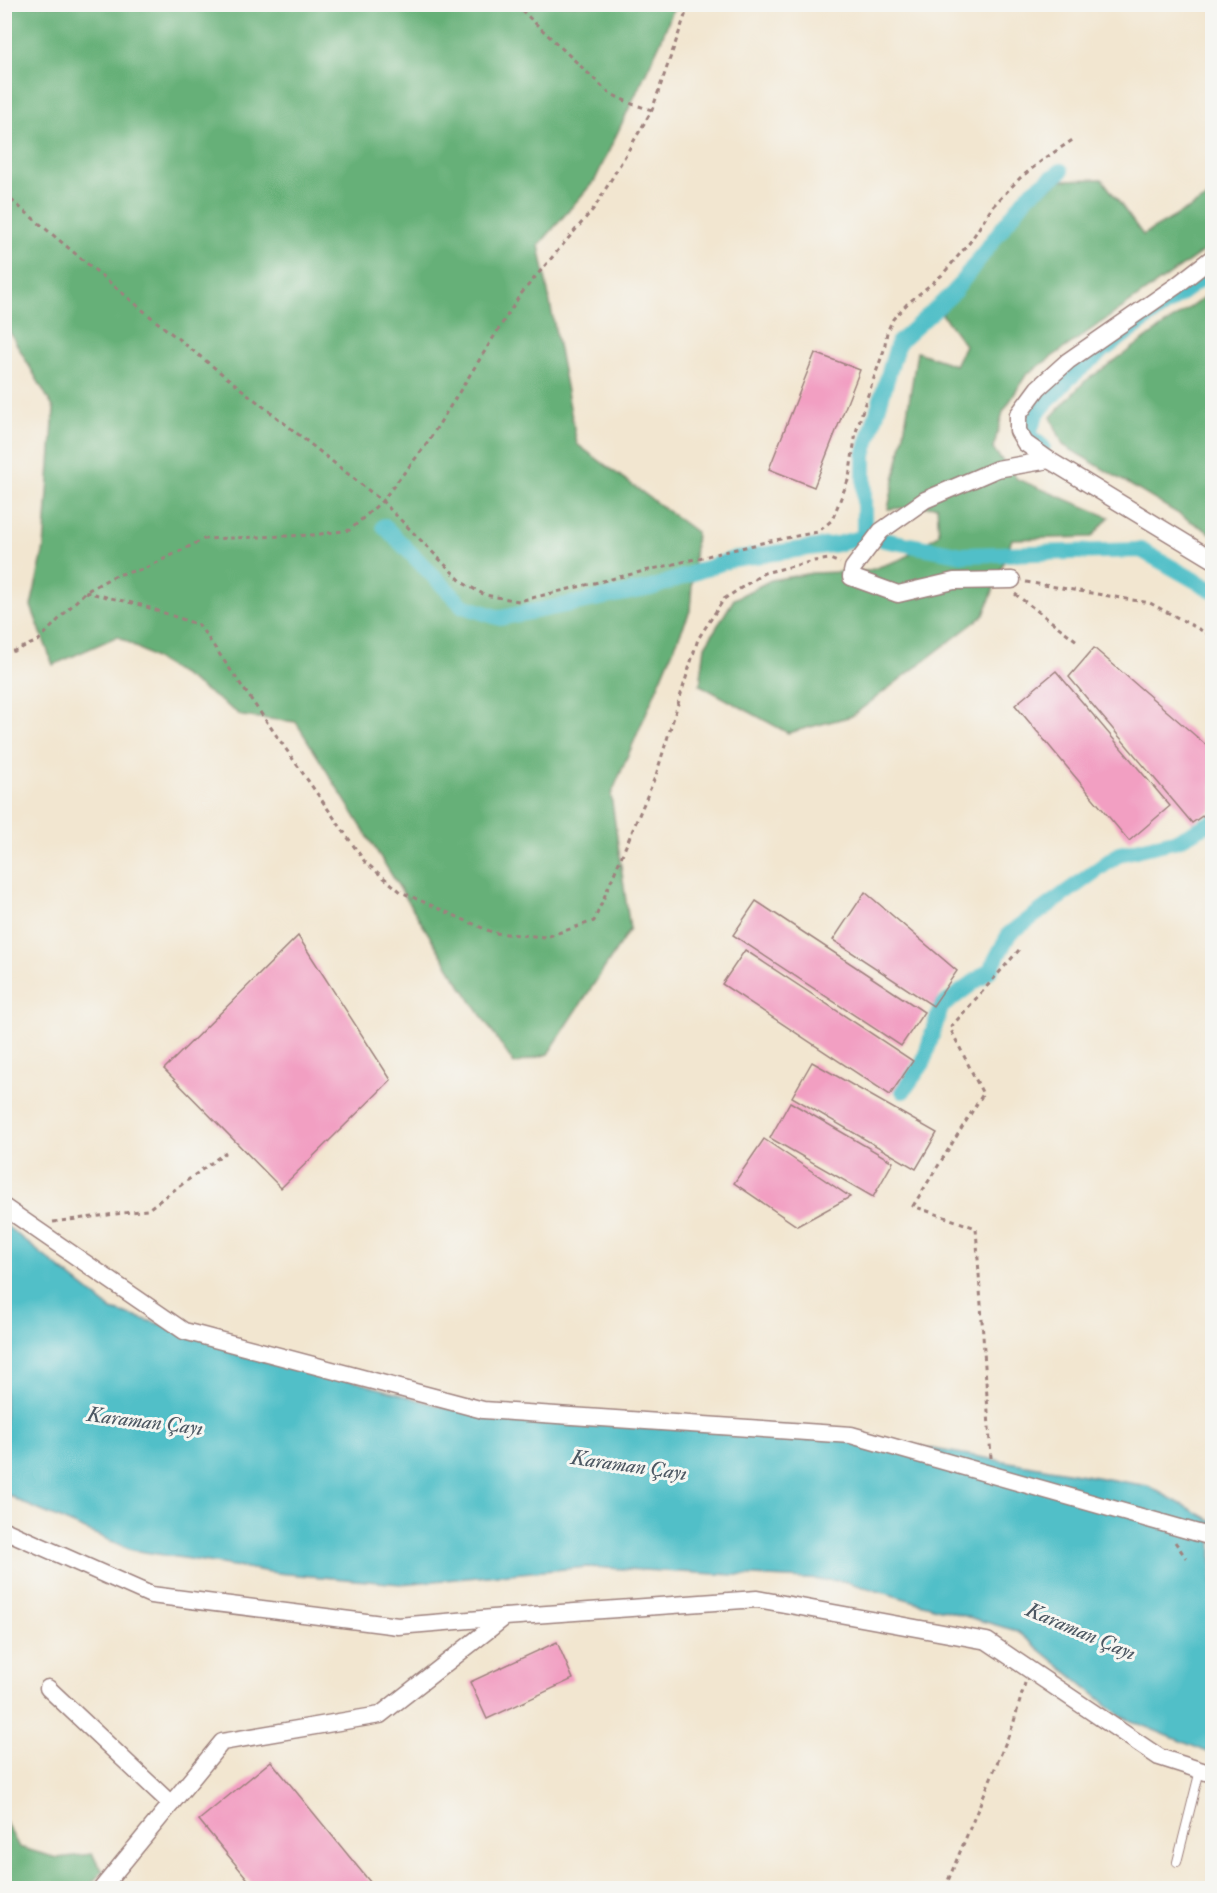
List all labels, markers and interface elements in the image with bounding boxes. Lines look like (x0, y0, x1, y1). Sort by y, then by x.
water label: Karaman Çayı (84, 1401, 204, 1442)
water label: Karaman Çayı (568, 1444, 689, 1487)
water label: Karaman Çayı (1021, 1596, 1140, 1667)

